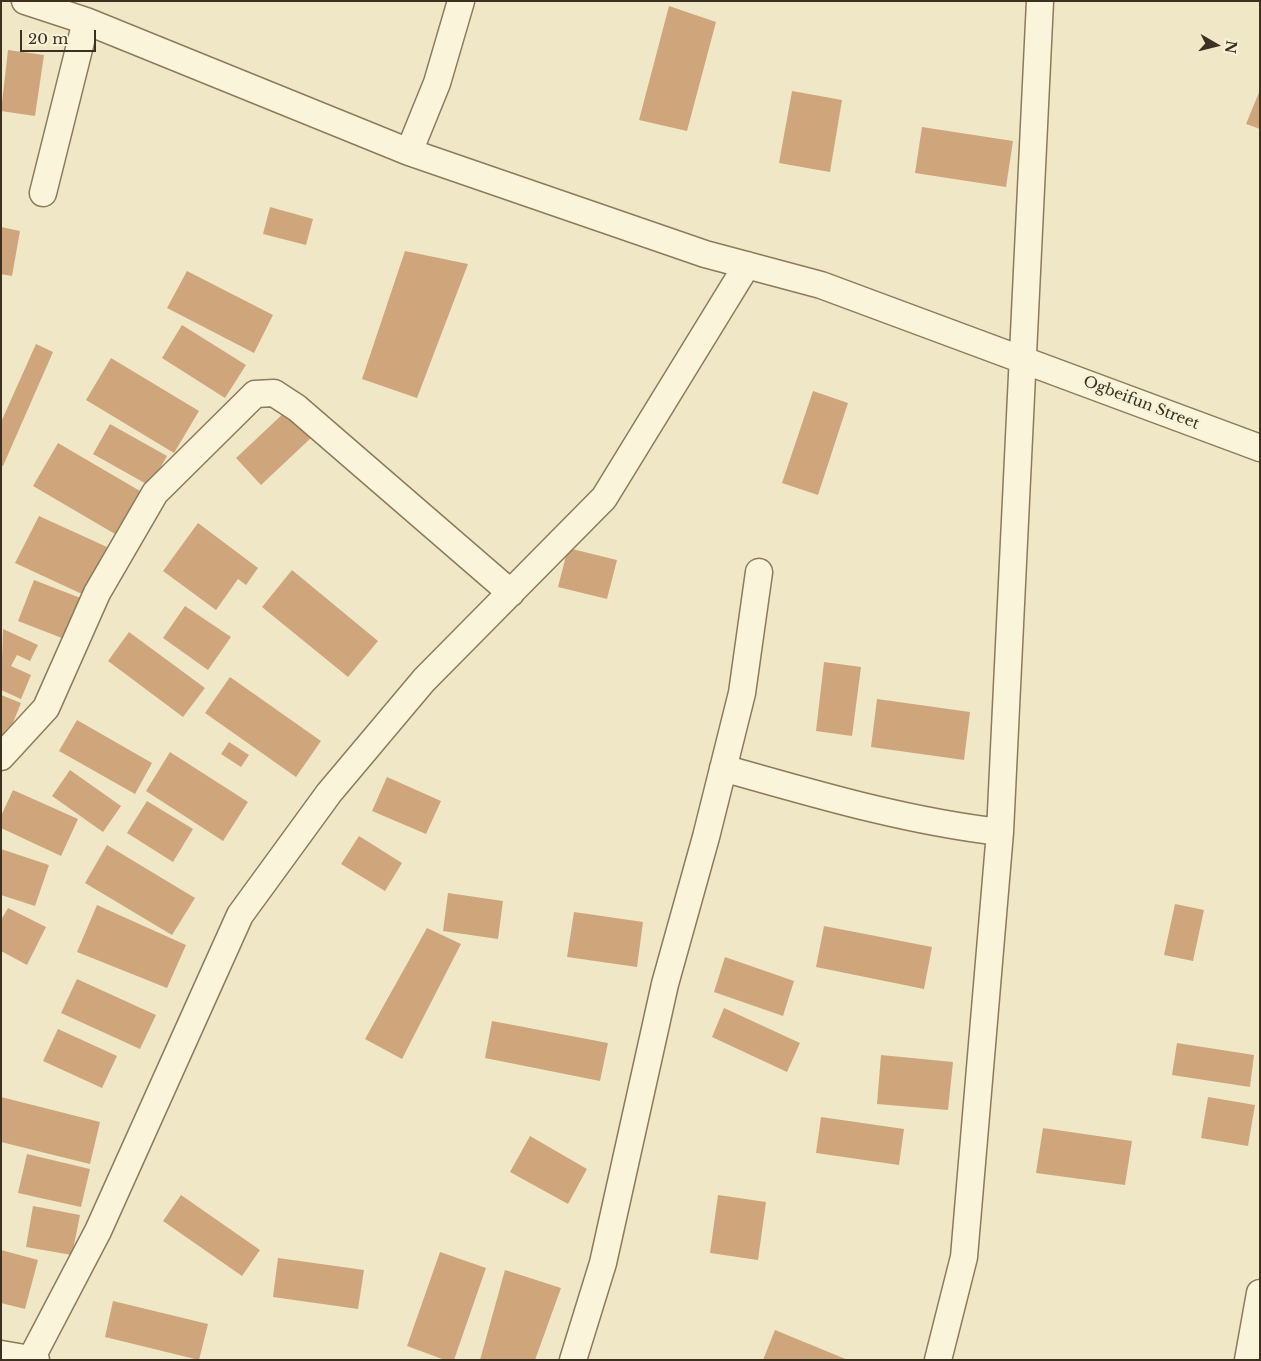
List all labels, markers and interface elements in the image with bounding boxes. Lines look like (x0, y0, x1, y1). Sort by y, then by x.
scale bar (22, 20, 99, 52)
north arrow (1191, 20, 1241, 70)
text: 20 m (28, 29, 68, 48)
text: N (1221, 39, 1241, 55)
street label: Ogbeifun Street (1081, 373, 1201, 433)

